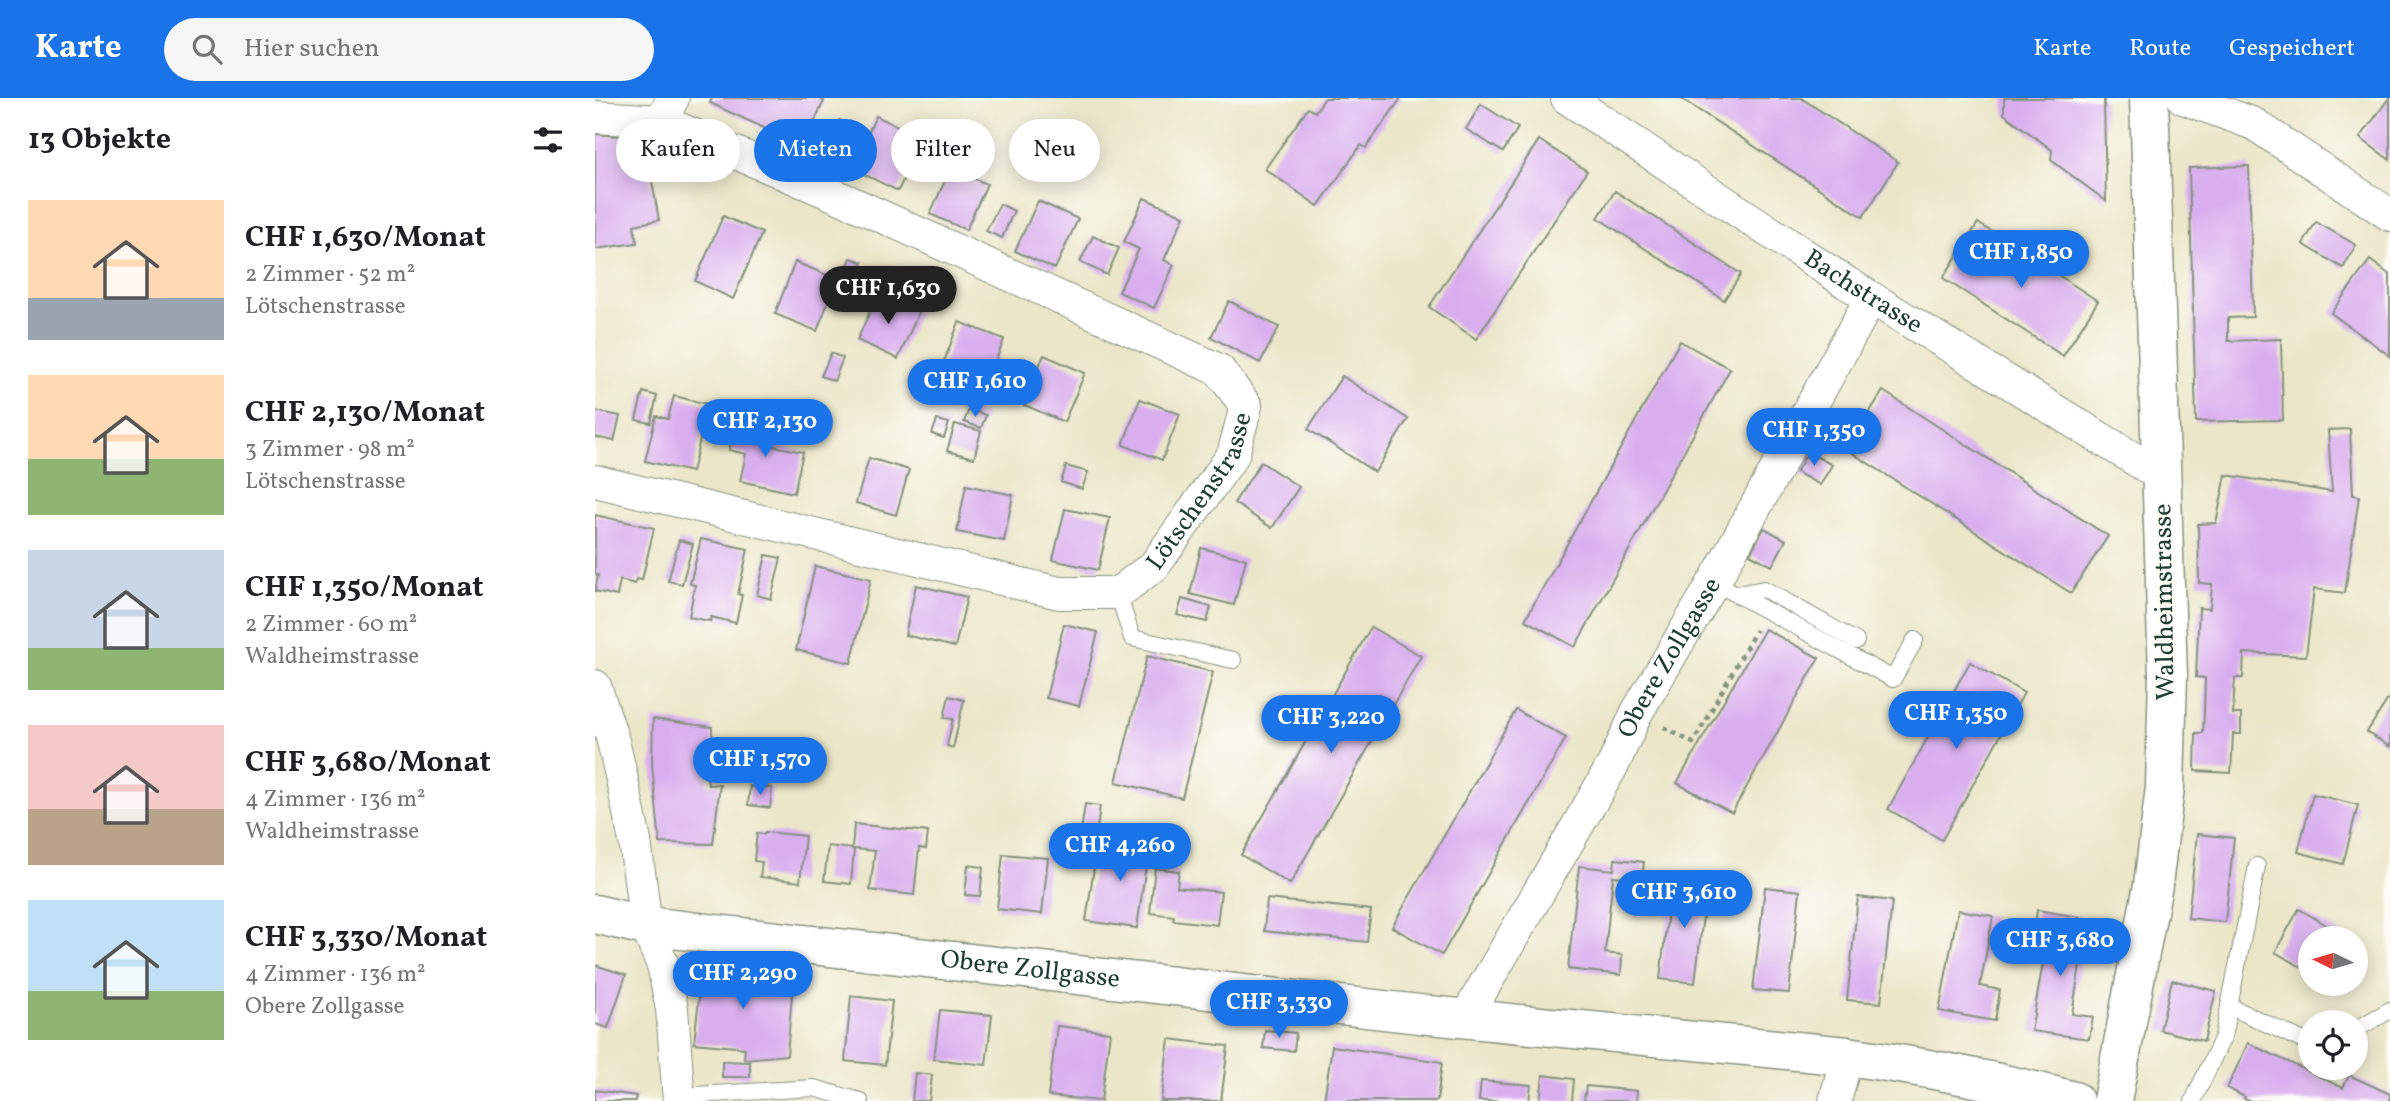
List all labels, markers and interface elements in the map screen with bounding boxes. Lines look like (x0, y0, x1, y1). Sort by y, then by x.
search box (164, 18, 654, 81)
text: Karte (35, 26, 122, 72)
icon: search (188, 30, 226, 68)
text: Hier suchen (244, 31, 380, 67)
text: Karte (2034, 32, 2091, 66)
text: Route (2129, 32, 2191, 66)
text: Gespeichert (2229, 32, 2355, 66)
text: 13 Objekte (28, 119, 171, 161)
chip: Kaufen (616, 119, 740, 182)
chip: Mieten (754, 119, 877, 182)
chip: Filter (891, 119, 995, 182)
chip: Neu (1009, 119, 1100, 182)
icon: filters (529, 121, 567, 159)
text: CHF 1,630/Monat (245, 217, 486, 259)
icon: home (84, 228, 168, 312)
pin: CHF 1,850 (1941, 230, 2101, 290)
text: CHF 1,850 (1969, 237, 2073, 269)
street label: Bachstrasse (1796, 241, 1929, 343)
text: 2 Zimmer · 52 m² (245, 259, 415, 291)
pin: CHF 1,630 (808, 266, 968, 326)
text: CHF 1,630 (836, 273, 940, 305)
text: Lötschenstrasse (245, 291, 406, 323)
pin: CHF 1,610 (895, 360, 1055, 419)
text: CHF 1,610 (924, 366, 1026, 398)
text: CHF 2,130/Monat (245, 392, 485, 434)
pin: CHF 2,130 (685, 400, 845, 459)
icon: home (84, 403, 168, 487)
text: CHF 2,130 (713, 406, 817, 438)
pin: CHF 1,350 (1734, 408, 1894, 468)
street label: Lötschenstrasse (1138, 409, 1262, 578)
text: CHF 1,350 (1762, 415, 1866, 447)
text: 3 Zimmer · 98 m² (245, 434, 415, 466)
text: Lötschenstrasse (245, 466, 406, 498)
street label: Waldheimstrasse (2145, 503, 2185, 701)
text: CHF 1,350/Monat (245, 567, 483, 609)
street label: Obere Zollgasse (1609, 571, 1731, 744)
icon: home (84, 578, 168, 662)
text: 2 Zimmer · 60 m² (245, 609, 417, 641)
text: Waldheimstrasse (245, 641, 419, 673)
pin: CHF 1,350 (1876, 692, 2036, 751)
pin: CHF 3,220 (1251, 696, 1411, 755)
text: CHF 1,350 (1904, 698, 2008, 730)
text: CHF 3,220 (1277, 702, 1385, 734)
pin: CHF 1,570 (680, 738, 840, 797)
text: CHF 3,680/Monat (245, 742, 491, 784)
text: CHF 1,570 (709, 744, 811, 776)
icon: home (84, 753, 168, 837)
text: 4 Zimmer · 136 m² (245, 784, 426, 816)
text: Waldheimstrasse (245, 816, 419, 848)
pin: CHF 4,260 (1040, 824, 1200, 883)
text: CHF 4,260 (1065, 830, 1175, 862)
pin: CHF 3,610 (1604, 870, 1764, 930)
text: CHF 3,610 (1631, 877, 1737, 909)
text: CHF 3,330/Monat (245, 917, 487, 959)
pin: CHF 3,680 (1980, 918, 2140, 978)
text: CHF 3,680 (2006, 925, 2114, 957)
north arrow (2298, 926, 2368, 996)
map controls (2298, 926, 2368, 1080)
icon: home (84, 928, 168, 1012)
street label: Obere Zollgasse (938, 942, 1122, 998)
pin: CHF 2,290 (663, 951, 823, 1011)
text: CHF 2,290 (689, 958, 797, 990)
text: 4 Zimmer · 136 m² (245, 959, 426, 991)
pin: CHF 3,330 (1199, 981, 1359, 1040)
text: CHF 3,330 (1226, 987, 1332, 1019)
text: Obere Zollgasse (245, 991, 405, 1023)
button: locate (2298, 1010, 2368, 1080)

